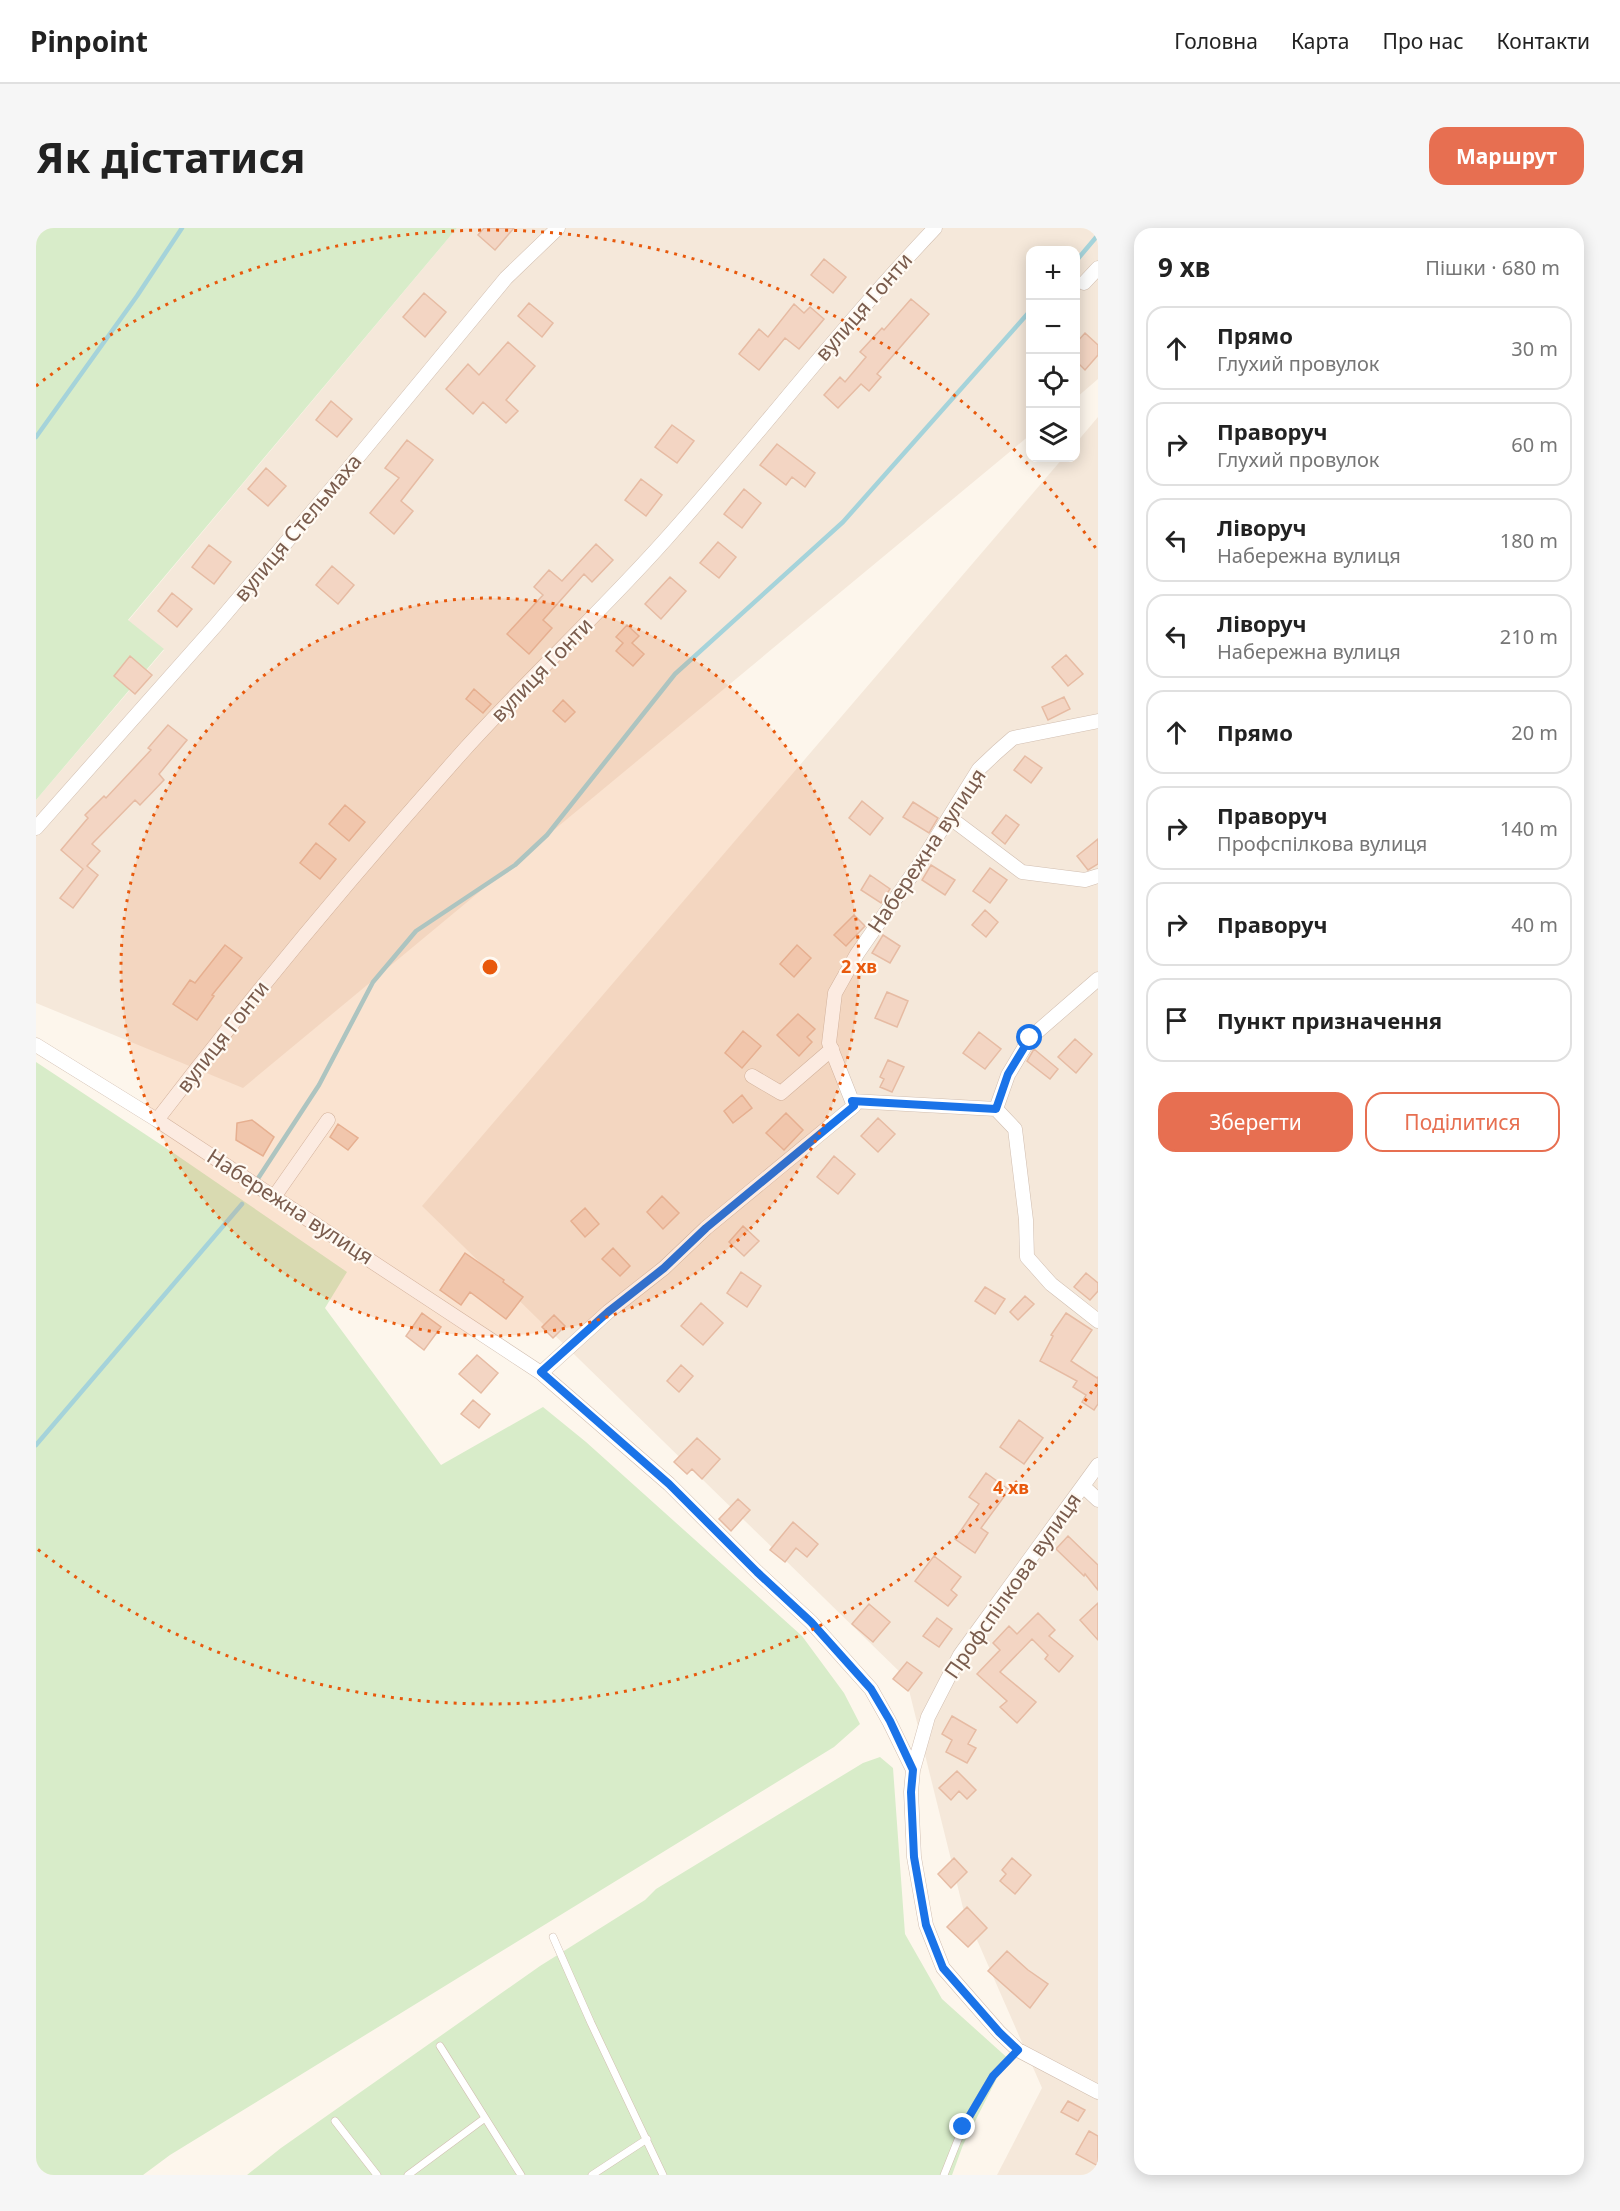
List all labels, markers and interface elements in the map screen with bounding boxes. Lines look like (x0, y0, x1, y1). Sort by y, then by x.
text: Pinpoint (30, 22, 148, 60)
text: Головна (1174, 27, 1258, 55)
text: Карта (1291, 27, 1349, 55)
text: Про нас (1382, 27, 1464, 55)
text: Контакти (1497, 27, 1590, 55)
button: Маршрут (1429, 127, 1584, 185)
text: Як дістатися (36, 128, 305, 185)
street label: вулиця Гонти (808, 246, 918, 367)
map controls (1026, 246, 1080, 462)
button: + (1026, 246, 1080, 300)
text: 9 хв (1158, 249, 1210, 285)
text: Пішки · 680 m (1425, 254, 1560, 281)
button: − (1026, 300, 1080, 354)
text: Прямо (1217, 320, 1293, 350)
icon: ahead (1160, 332, 1193, 365)
text: 30 m (1511, 335, 1558, 362)
text: Глухий провулок (1217, 350, 1379, 377)
button: locate (1026, 354, 1080, 408)
button: layers (1026, 408, 1080, 462)
text: Праворуч (1217, 416, 1328, 446)
icon: right (1160, 428, 1193, 461)
text: 60 m (1511, 431, 1558, 458)
text: Глухий провулок (1217, 446, 1379, 473)
street label: вулиця Стельмаха (227, 448, 367, 607)
text: Ліворуч (1217, 512, 1307, 542)
icon: left (1160, 524, 1193, 557)
text: 180 m (1500, 527, 1558, 554)
text: Набережна вулиця (1217, 542, 1401, 569)
text: Ліворуч (1217, 608, 1307, 638)
street label: вулиця Гонти (484, 611, 598, 728)
icon: left (1160, 620, 1193, 653)
text: 210 m (1500, 623, 1558, 650)
text: Набережна вулиця (1217, 638, 1401, 665)
icon: ahead (1160, 716, 1193, 749)
text: Прямо (1217, 717, 1293, 747)
text: 20 m (1511, 719, 1558, 746)
street label: Набережна вулиця (861, 763, 992, 938)
text: Праворуч (1217, 800, 1328, 830)
icon: right (1160, 812, 1193, 845)
text: 140 m (1500, 815, 1558, 842)
text: Профспілкова вулиця (1217, 830, 1427, 857)
icon: right (1160, 908, 1193, 941)
text: Праворуч (1217, 909, 1328, 939)
text: 40 m (1511, 911, 1558, 938)
text: 2 хв (841, 954, 877, 978)
centre of rings (480, 957, 500, 977)
street label: вулиця Гонти (170, 975, 275, 1098)
icon: arrive (1160, 1004, 1193, 1037)
text: Пункт призначення (1217, 1005, 1442, 1035)
route start (1016, 1024, 1042, 1050)
button: Зберегти (1158, 1092, 1353, 1152)
button: Поділитися (1365, 1092, 1560, 1152)
street label: Набережна вулиця (202, 1142, 379, 1270)
text: 4 хв (993, 1475, 1029, 1499)
street label: Профспілкова вулиця (937, 1487, 1087, 1684)
route end (949, 2113, 975, 2139)

